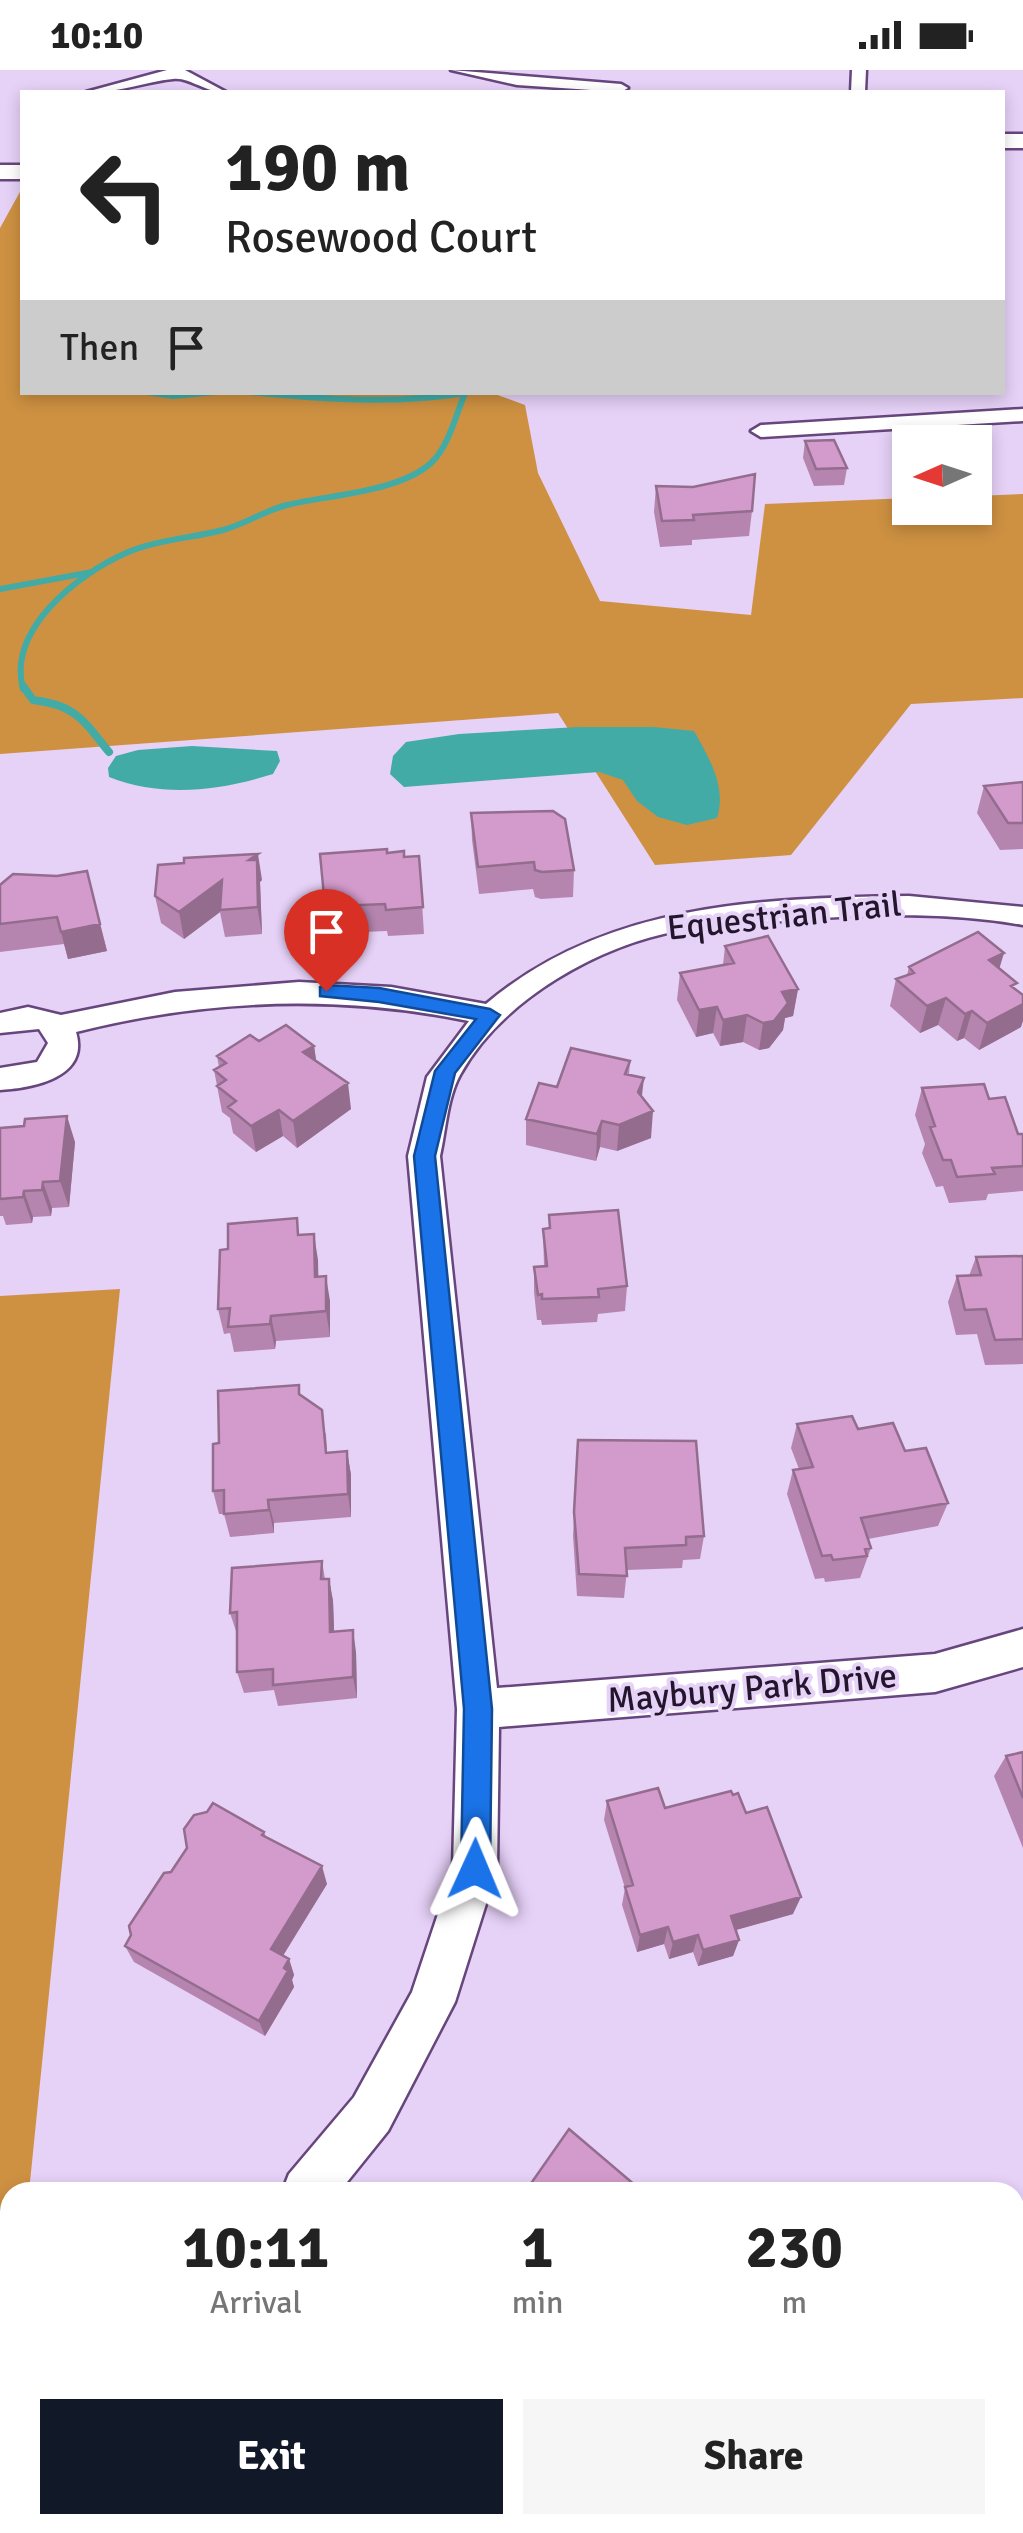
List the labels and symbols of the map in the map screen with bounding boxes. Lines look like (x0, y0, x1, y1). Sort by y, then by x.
north arrow (892, 425, 992, 525)
street label: Equestrian Trail (665, 882, 903, 950)
pin (284, 889, 369, 992)
street label: Maybury Park Drive (605, 1654, 899, 1722)
position arrow (423, 1817, 527, 1921)

